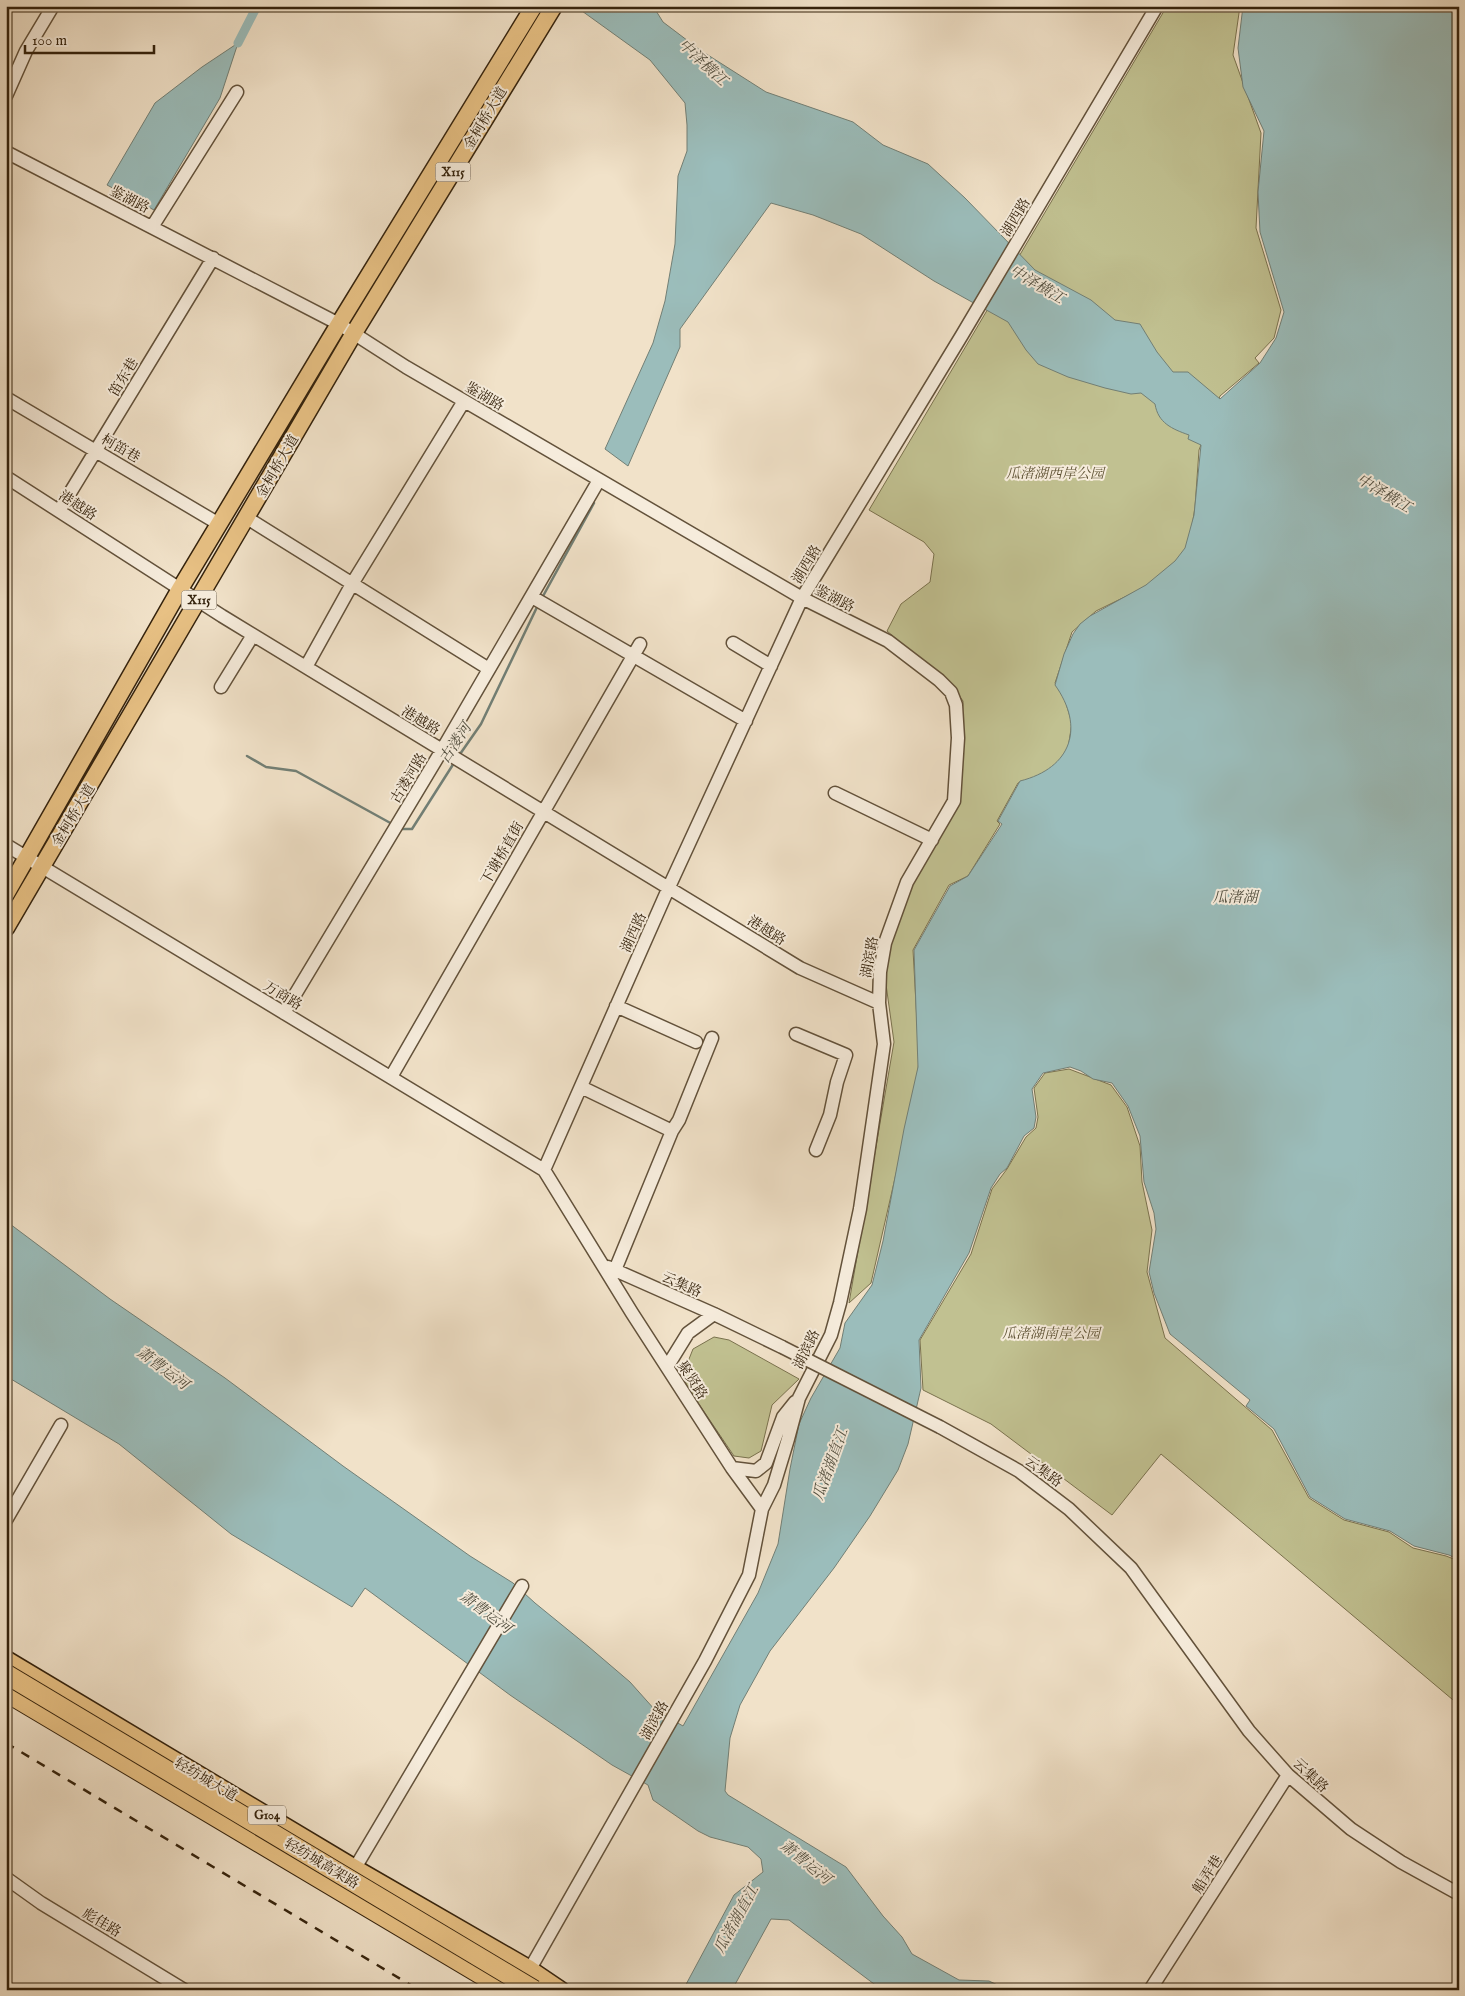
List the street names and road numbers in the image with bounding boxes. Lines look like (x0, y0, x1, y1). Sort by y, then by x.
street label: 金柯桥大道 (460, 84, 512, 153)
road number: X115 (436, 162, 470, 182)
street label: 鉴湖路 (107, 182, 152, 217)
street label: 湖西路 (997, 195, 1034, 240)
street label: 笛东巷 (105, 355, 142, 400)
street label: 鉴湖路 (462, 379, 507, 415)
street label: 柯笛巷 (98, 431, 143, 467)
street label: 金柯桥大道 (253, 432, 303, 501)
street label: 港越路 (55, 487, 100, 525)
street label: 湖西路 (788, 542, 825, 587)
street label: 鉴湖路 (812, 581, 857, 616)
road number: X115 (182, 590, 216, 610)
street label: 港越路 (398, 702, 443, 739)
street label: 古溇河路 (387, 750, 431, 807)
street label: 金柯桥大道 (48, 781, 100, 850)
street label: 下谢桥直街 (478, 819, 528, 888)
street label: 湖西路 (617, 910, 651, 955)
street label: 港越路 (744, 912, 789, 950)
street label: 湖滨路 (857, 935, 882, 979)
street label: 万商路 (260, 977, 305, 1014)
street label: 云集路 (659, 1268, 704, 1302)
street label: 湖滨路 (790, 1327, 824, 1372)
street label: 聚贤路 (673, 1358, 711, 1403)
street label: 云集路 (1021, 1452, 1066, 1491)
street label: 湖滨路 (637, 1698, 673, 1743)
street label: 轻纺城大道 (171, 1754, 240, 1806)
street label: 云集路 (1289, 1755, 1332, 1797)
road number: G104 (248, 1806, 286, 1824)
street label: 轻纺城高架路 (281, 1835, 362, 1893)
street label: 船弄巷 (1189, 1852, 1227, 1897)
street label: 彪佳路 (79, 1904, 124, 1941)

